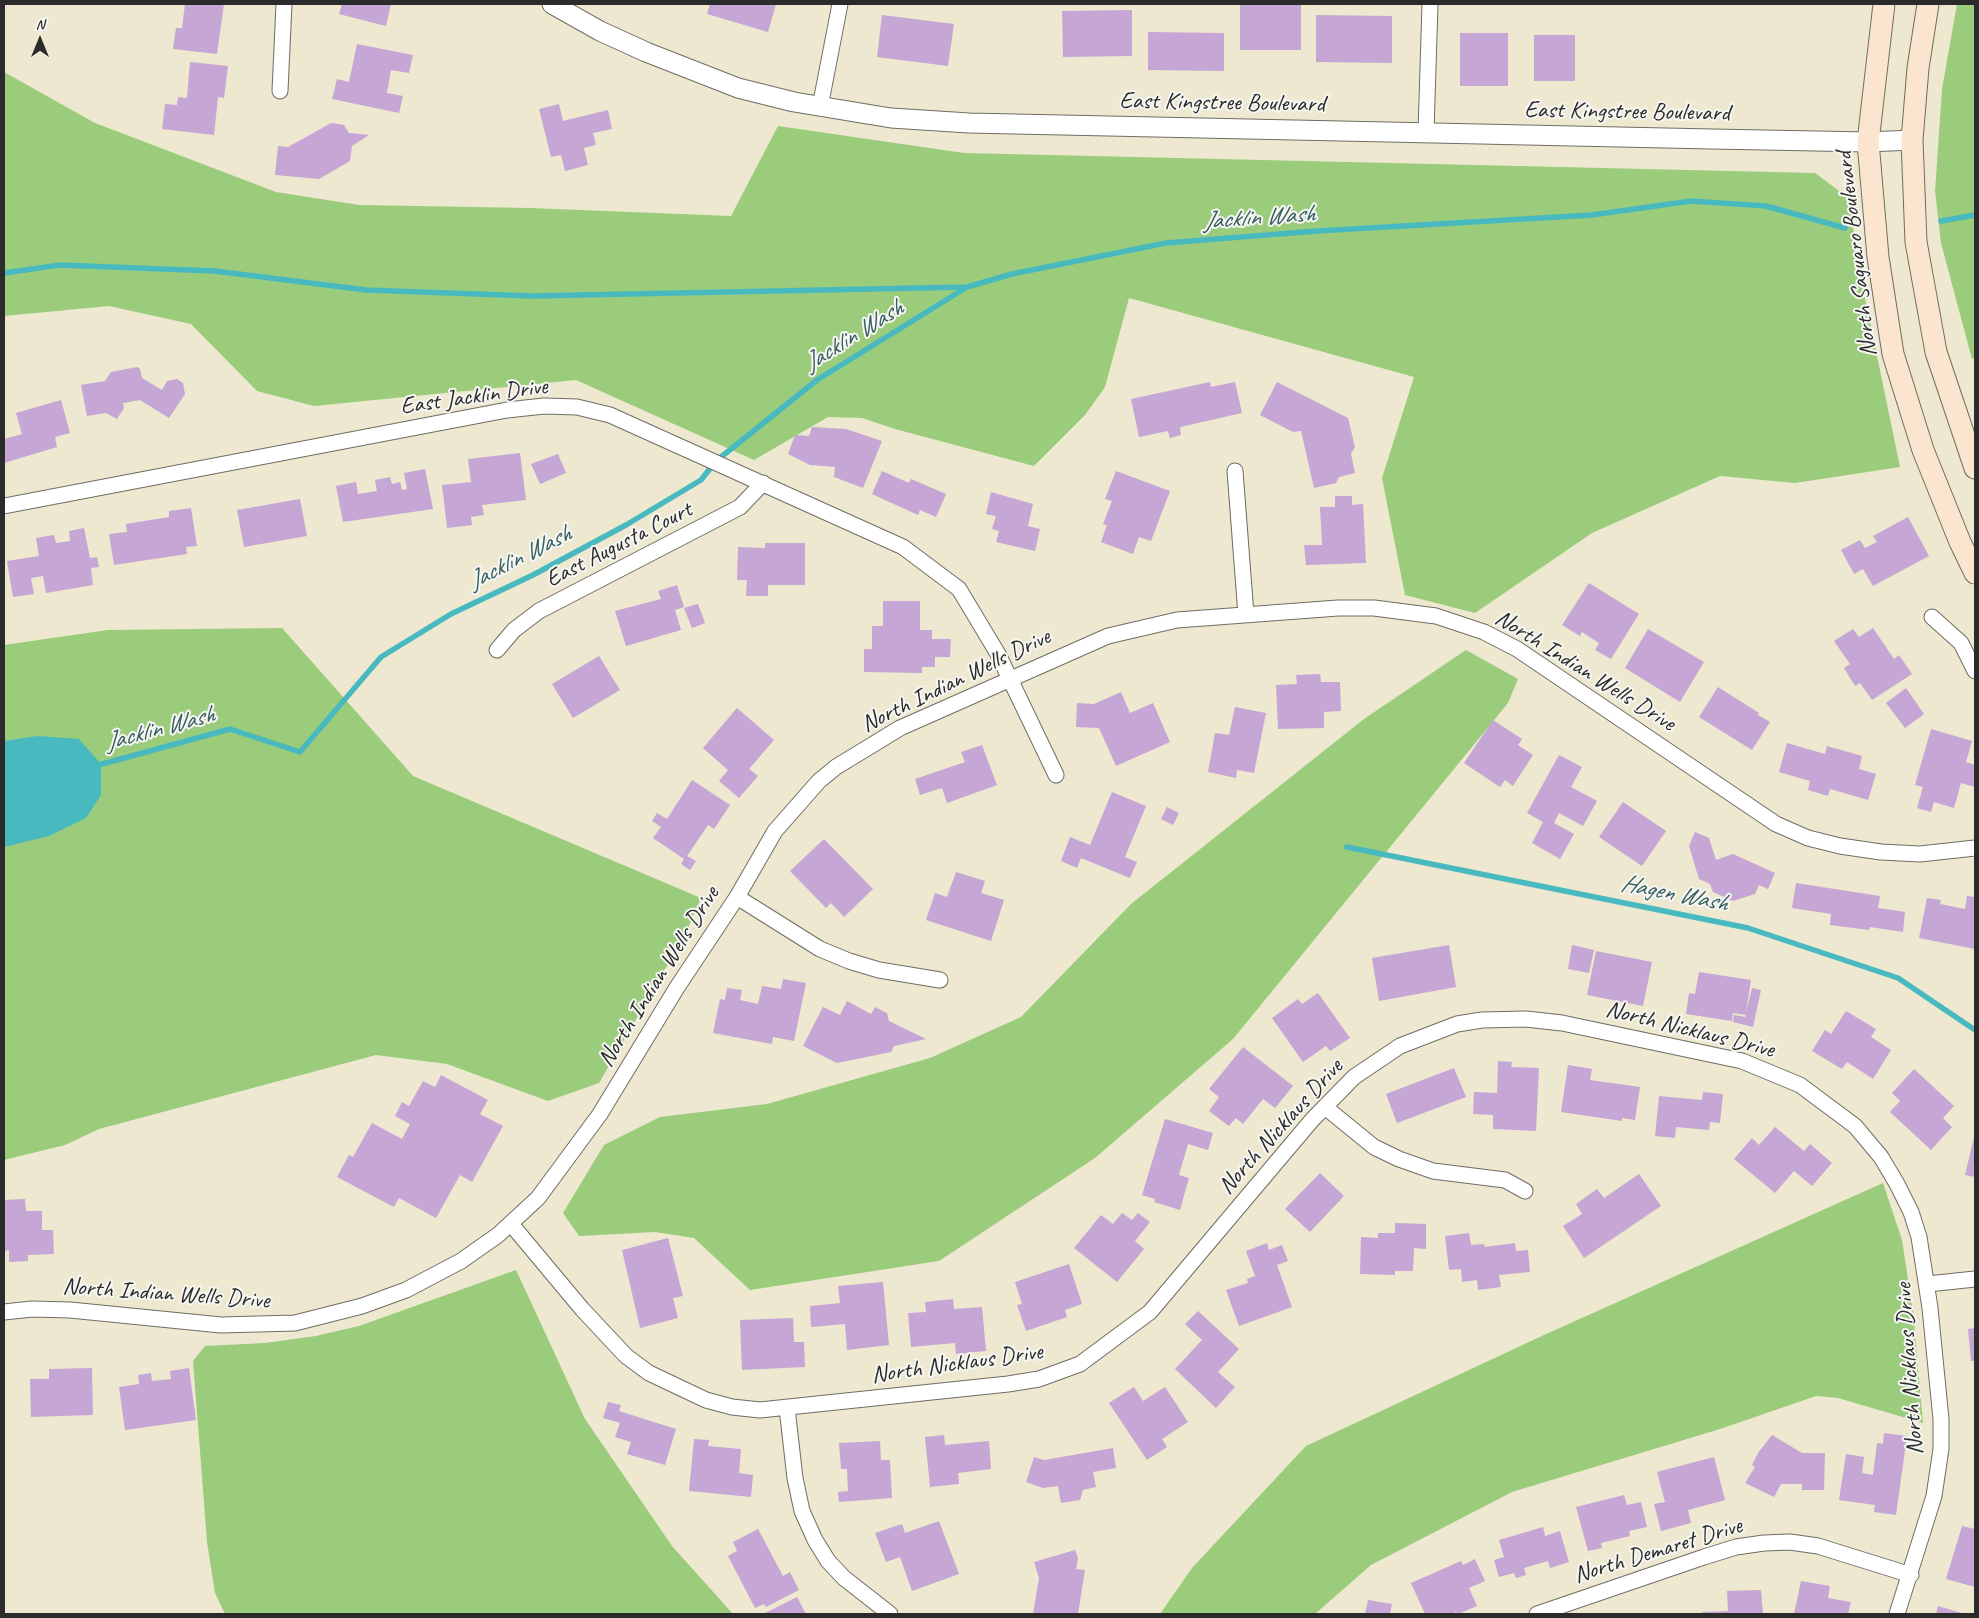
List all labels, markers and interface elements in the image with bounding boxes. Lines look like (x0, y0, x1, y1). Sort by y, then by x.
north arrow (15, 15, 65, 65)
text: N (36, 16, 44, 33)
street label: East Kingstree Boulevard (1119, 87, 1325, 119)
street label: East Kingstree Boulevard (1524, 96, 1730, 128)
street label: North Saguaro Boulevard (1830, 150, 1884, 358)
water label: Jacklin Wash (1202, 199, 1316, 237)
water label: Jacklin Wash (799, 294, 909, 378)
street label: East Jacklin Drive (399, 372, 549, 422)
street label: East Augusta Court (541, 496, 697, 594)
water label: Jacklin Wash (464, 519, 576, 597)
street label: North Indian Wells Drive (1490, 604, 1680, 738)
street label: North Indian Wells Drive (857, 623, 1055, 739)
water label: Jacklin Wash (102, 700, 218, 758)
water label: Hagen Wash (1618, 869, 1730, 919)
street label: North Indian Wells Drive (592, 882, 726, 1072)
street label: North Nicklaus Drive (1603, 995, 1777, 1065)
street label: North Nicklaus Drive (1213, 1053, 1349, 1201)
street label: North Indian Wells Drive (62, 1272, 270, 1316)
street label: North Nicklaus Drive (1890, 1282, 1930, 1456)
street label: North Nicklaus Drive (870, 1338, 1044, 1390)
street label: North Demaret Drive (1570, 1512, 1746, 1590)

